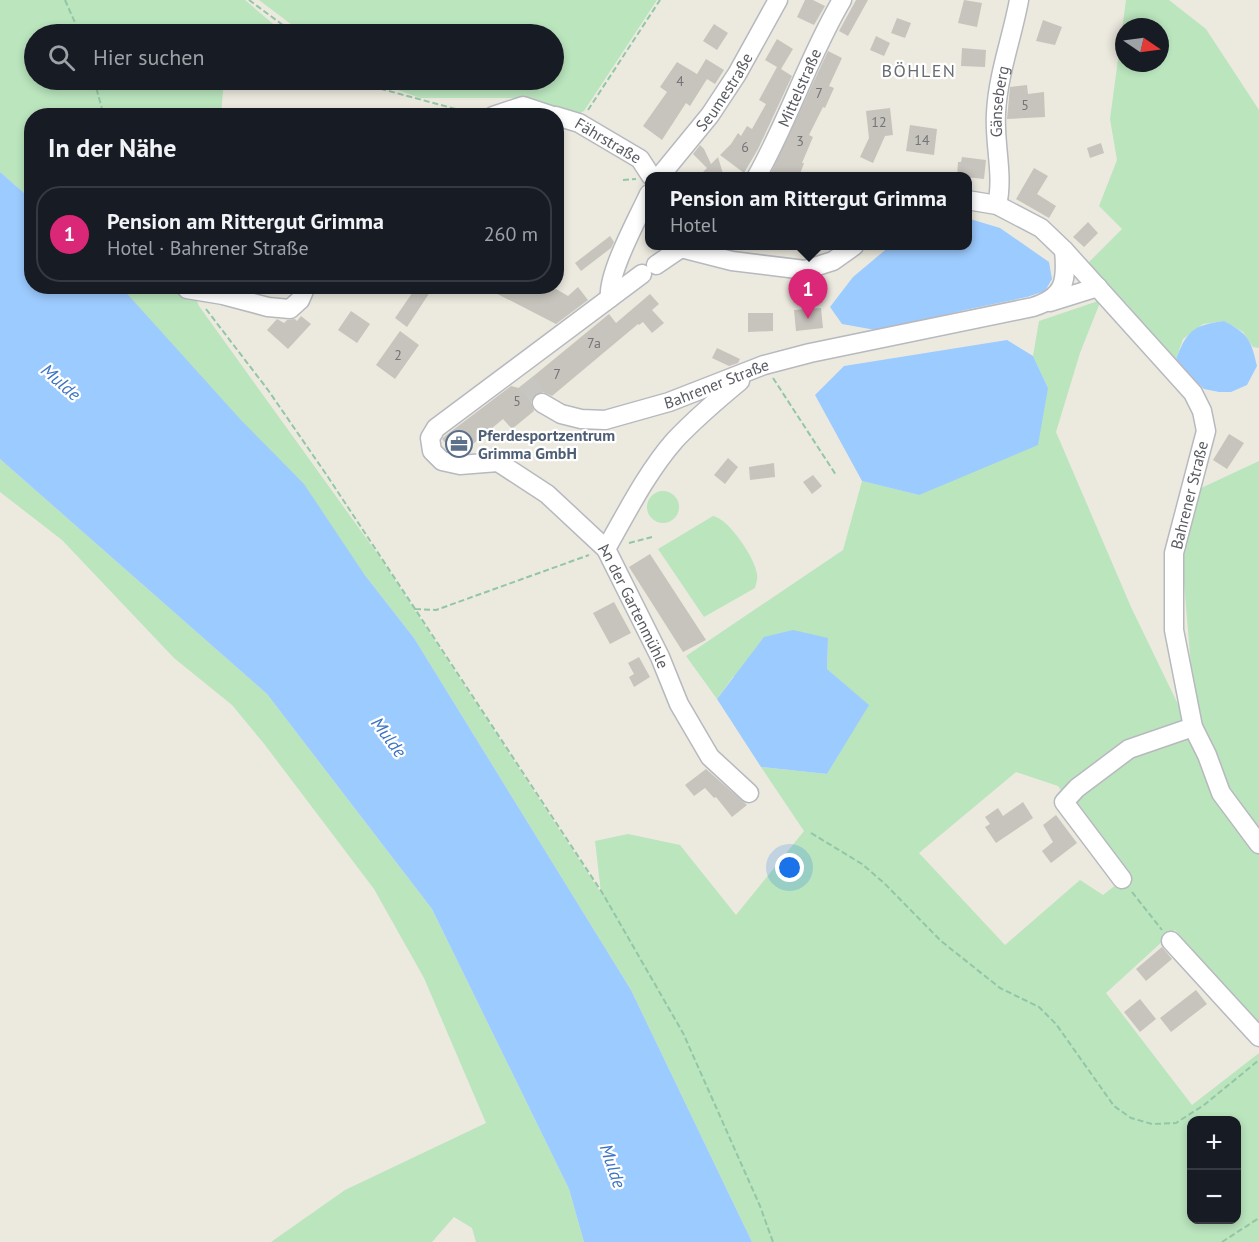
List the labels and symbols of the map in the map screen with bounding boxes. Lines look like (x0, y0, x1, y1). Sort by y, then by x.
north arrow (1115, 18, 1169, 72)
street label: Mittelstraße (773, 45, 825, 130)
street label: Seumestraße (691, 49, 757, 135)
district label: BÖHLEN (882, 59, 957, 82)
street label: Gänseberg (986, 64, 1013, 138)
house number: 4 (676, 72, 684, 90)
house number: 7 (815, 84, 823, 102)
house number: 5 (1021, 96, 1029, 114)
street label: Fährstraße (571, 113, 645, 168)
house number: 12 (871, 113, 887, 131)
house number: 14 (914, 131, 930, 149)
house number: 3 (796, 132, 804, 150)
house number: 6 (741, 138, 749, 156)
pin: 1 (788, 270, 828, 319)
house number: 7a (587, 334, 601, 352)
house number: 2 (394, 346, 402, 364)
street label: Bahrener Straße (662, 354, 771, 413)
water label: Mulde (36, 359, 86, 406)
house number: 7 (553, 365, 561, 383)
house number: 5 (513, 392, 521, 410)
place label: Pferdesportzentrum Grimma GmbH (478, 425, 615, 463)
office icon: Pferdesportzentrum Grimma GmbH (444, 429, 474, 459)
street label: Bahrener Straße (1166, 439, 1212, 551)
street label: An der Gartenmühle (595, 538, 674, 671)
water label: Mulde (366, 712, 412, 762)
your location (775, 853, 804, 882)
water label: Mulde (595, 1141, 631, 1192)

